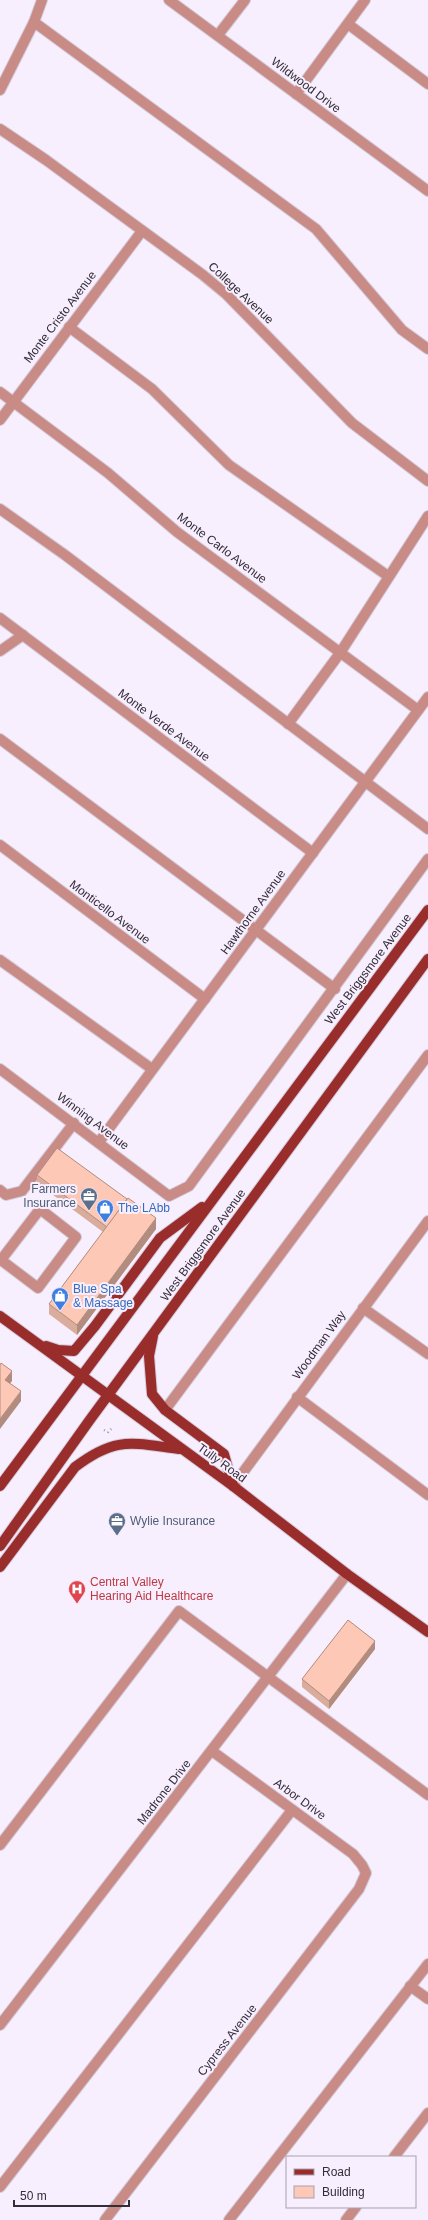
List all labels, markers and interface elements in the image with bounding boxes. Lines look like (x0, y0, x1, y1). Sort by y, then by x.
street label: Wildwood Drive (269, 54, 344, 116)
street label: College Avenue (206, 259, 277, 327)
street label: Monte Cristo Avenue (21, 268, 99, 366)
street label: Monte Carlo Avenue (174, 510, 270, 586)
street label: Monte Verde Avenue (115, 686, 213, 764)
street label: Hawthorne Avenue (218, 867, 289, 957)
street label: Monticello Avenue (67, 877, 153, 947)
street label: West Briggsmore Avenue (322, 911, 414, 1027)
street label: Winning Avenue (54, 1089, 132, 1153)
place label: Farmers Insurance (23, 1182, 76, 1210)
office icon: Farmers Insurance (79, 1186, 99, 1211)
street label: West Briggsmore Avenue (158, 1186, 249, 1304)
shop icon: The LAbb (95, 1198, 115, 1223)
place label: The LAbb (118, 1201, 170, 1215)
place label: Blue Spa & Massage (73, 1282, 133, 1310)
shop icon: Blue Spa & Massage (50, 1286, 70, 1311)
street label: Woodman Way (289, 1308, 349, 1382)
street label: Tully Road (195, 1441, 249, 1485)
office icon: Wylie Insurance (107, 1511, 127, 1536)
place label: Wylie Insurance (130, 1514, 216, 1528)
place label: Central Valley Hearing Aid Healthcare (90, 1575, 214, 1603)
hospital icon: Central Valley Hearing Aid Healthcare (67, 1579, 87, 1604)
street label: Madrone Drive (134, 1756, 194, 1827)
street label: Arbor Drive (271, 1776, 329, 1823)
street label: Cypress Avenue (195, 2001, 260, 2079)
legend (286, 2156, 416, 2208)
text: Road (322, 2165, 351, 2179)
scale bar (14, 2182, 129, 2208)
text: Building (322, 2185, 365, 2199)
text: 50 m (20, 2189, 47, 2203)

